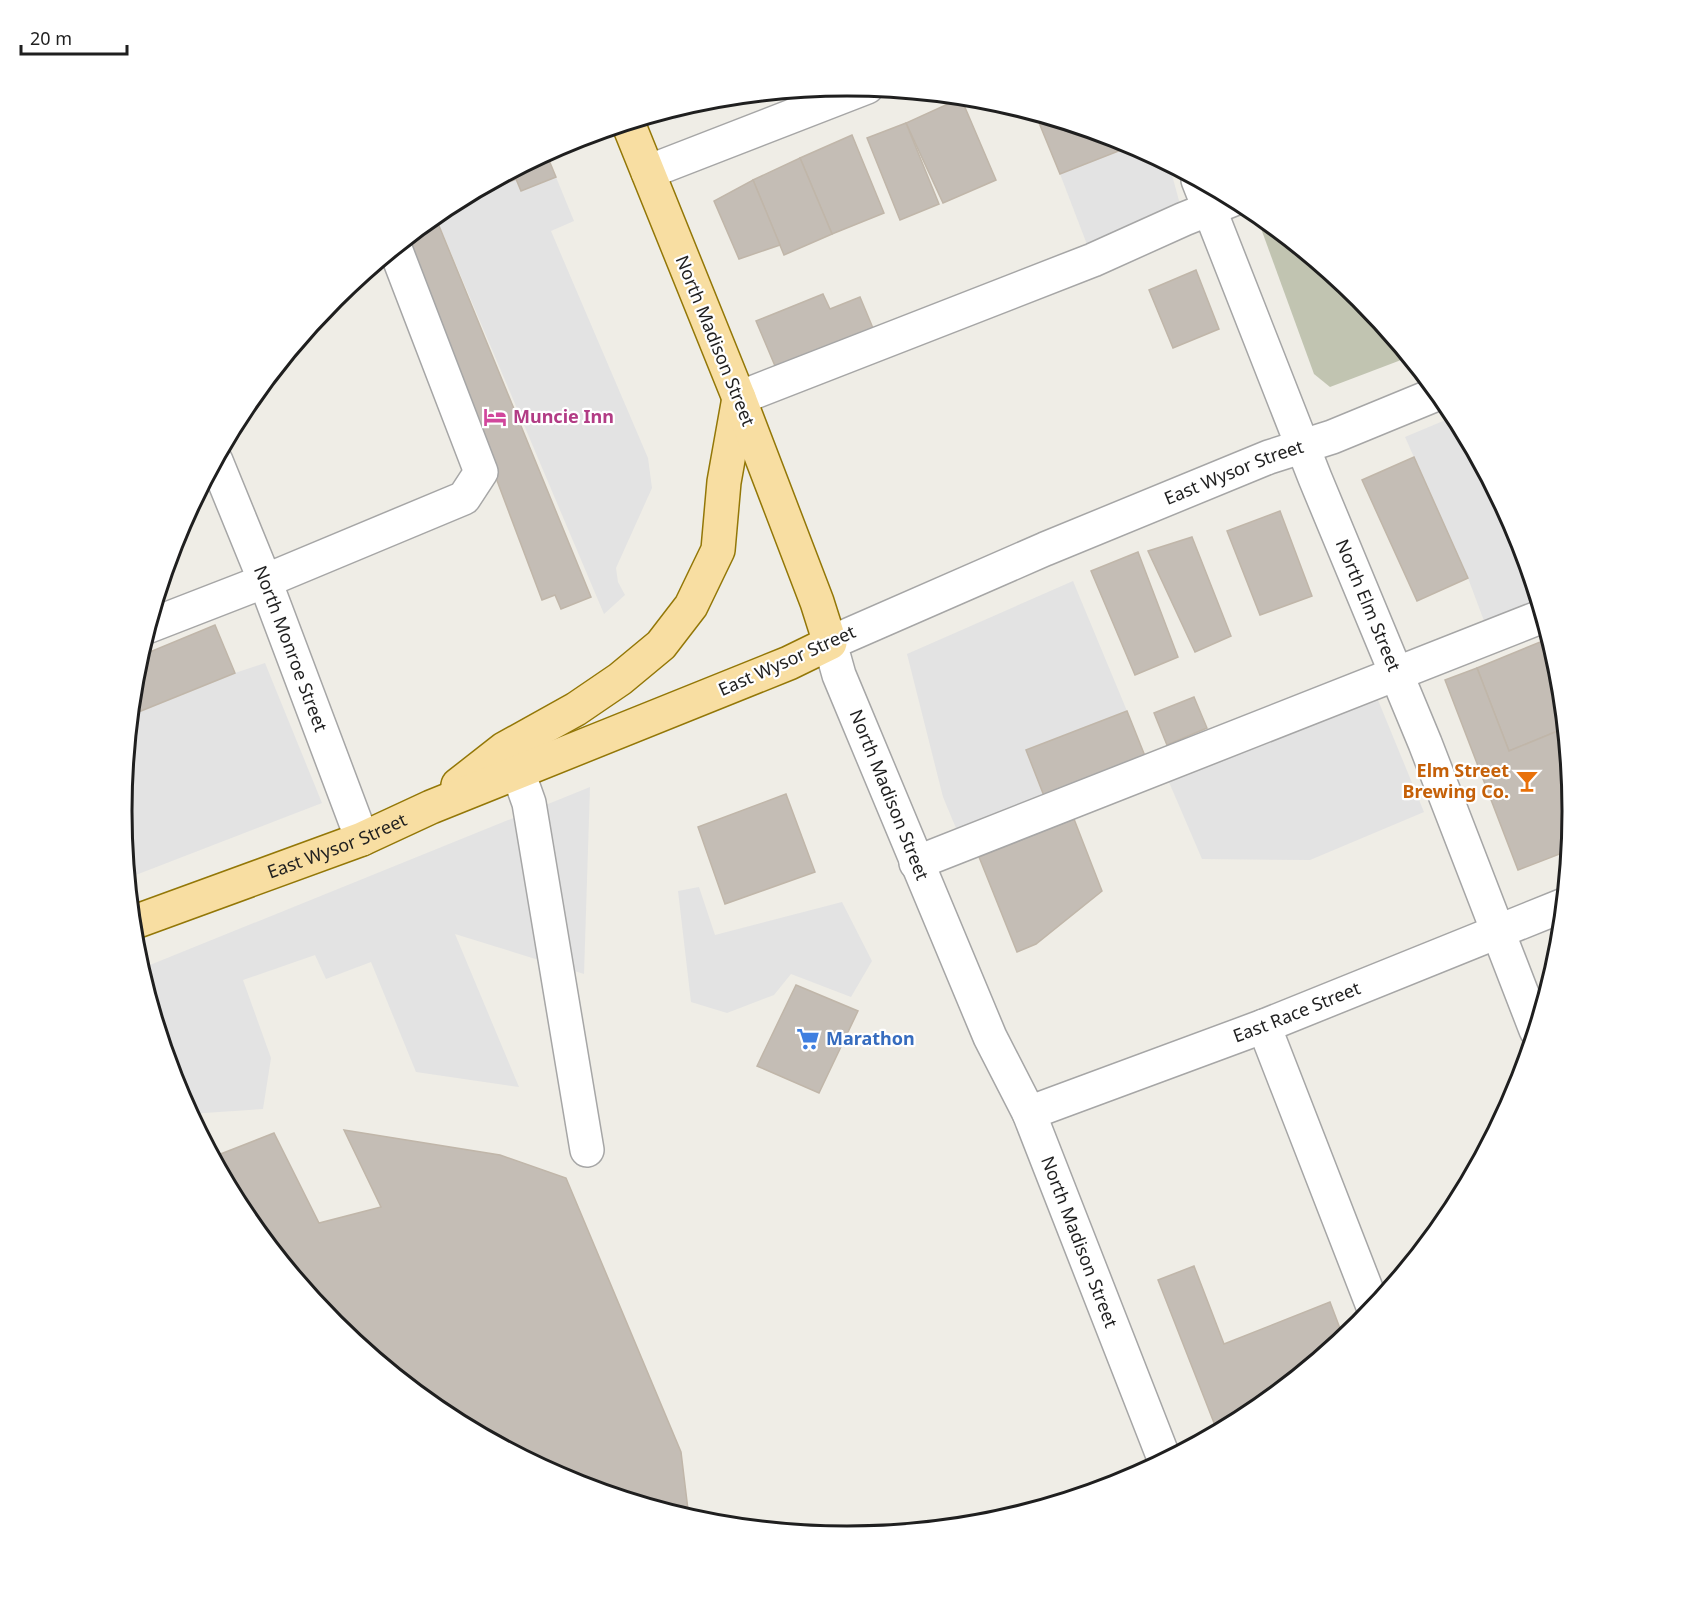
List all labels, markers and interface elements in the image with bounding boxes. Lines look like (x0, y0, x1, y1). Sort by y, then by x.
scale bar (21, 18, 128, 56)
text: 20 m (30, 26, 72, 50)
street label: North Madison Street (671, 252, 761, 430)
hotel icon: Muncie Inn (482, 404, 508, 430)
place label: Muncie Inn (513, 404, 614, 428)
street label: East Wysor Street (1160, 434, 1307, 510)
street label: North Elm Street (1331, 535, 1407, 675)
street label: North Monroe Street (249, 562, 334, 735)
street label: East Wysor Street (714, 619, 859, 701)
street label: North Madison Street (845, 706, 935, 884)
place label: Elm Street Brewing Co. (1403, 758, 1509, 803)
bar icon: Elm Street Brewing Co. (1514, 768, 1540, 794)
street label: East Wysor Street (264, 807, 411, 884)
street label: East Race Street (1229, 975, 1364, 1047)
supermarket icon: Marathon (795, 1026, 821, 1052)
place label: Marathon (826, 1026, 915, 1050)
street label: North Madison Street (1036, 1152, 1124, 1331)

